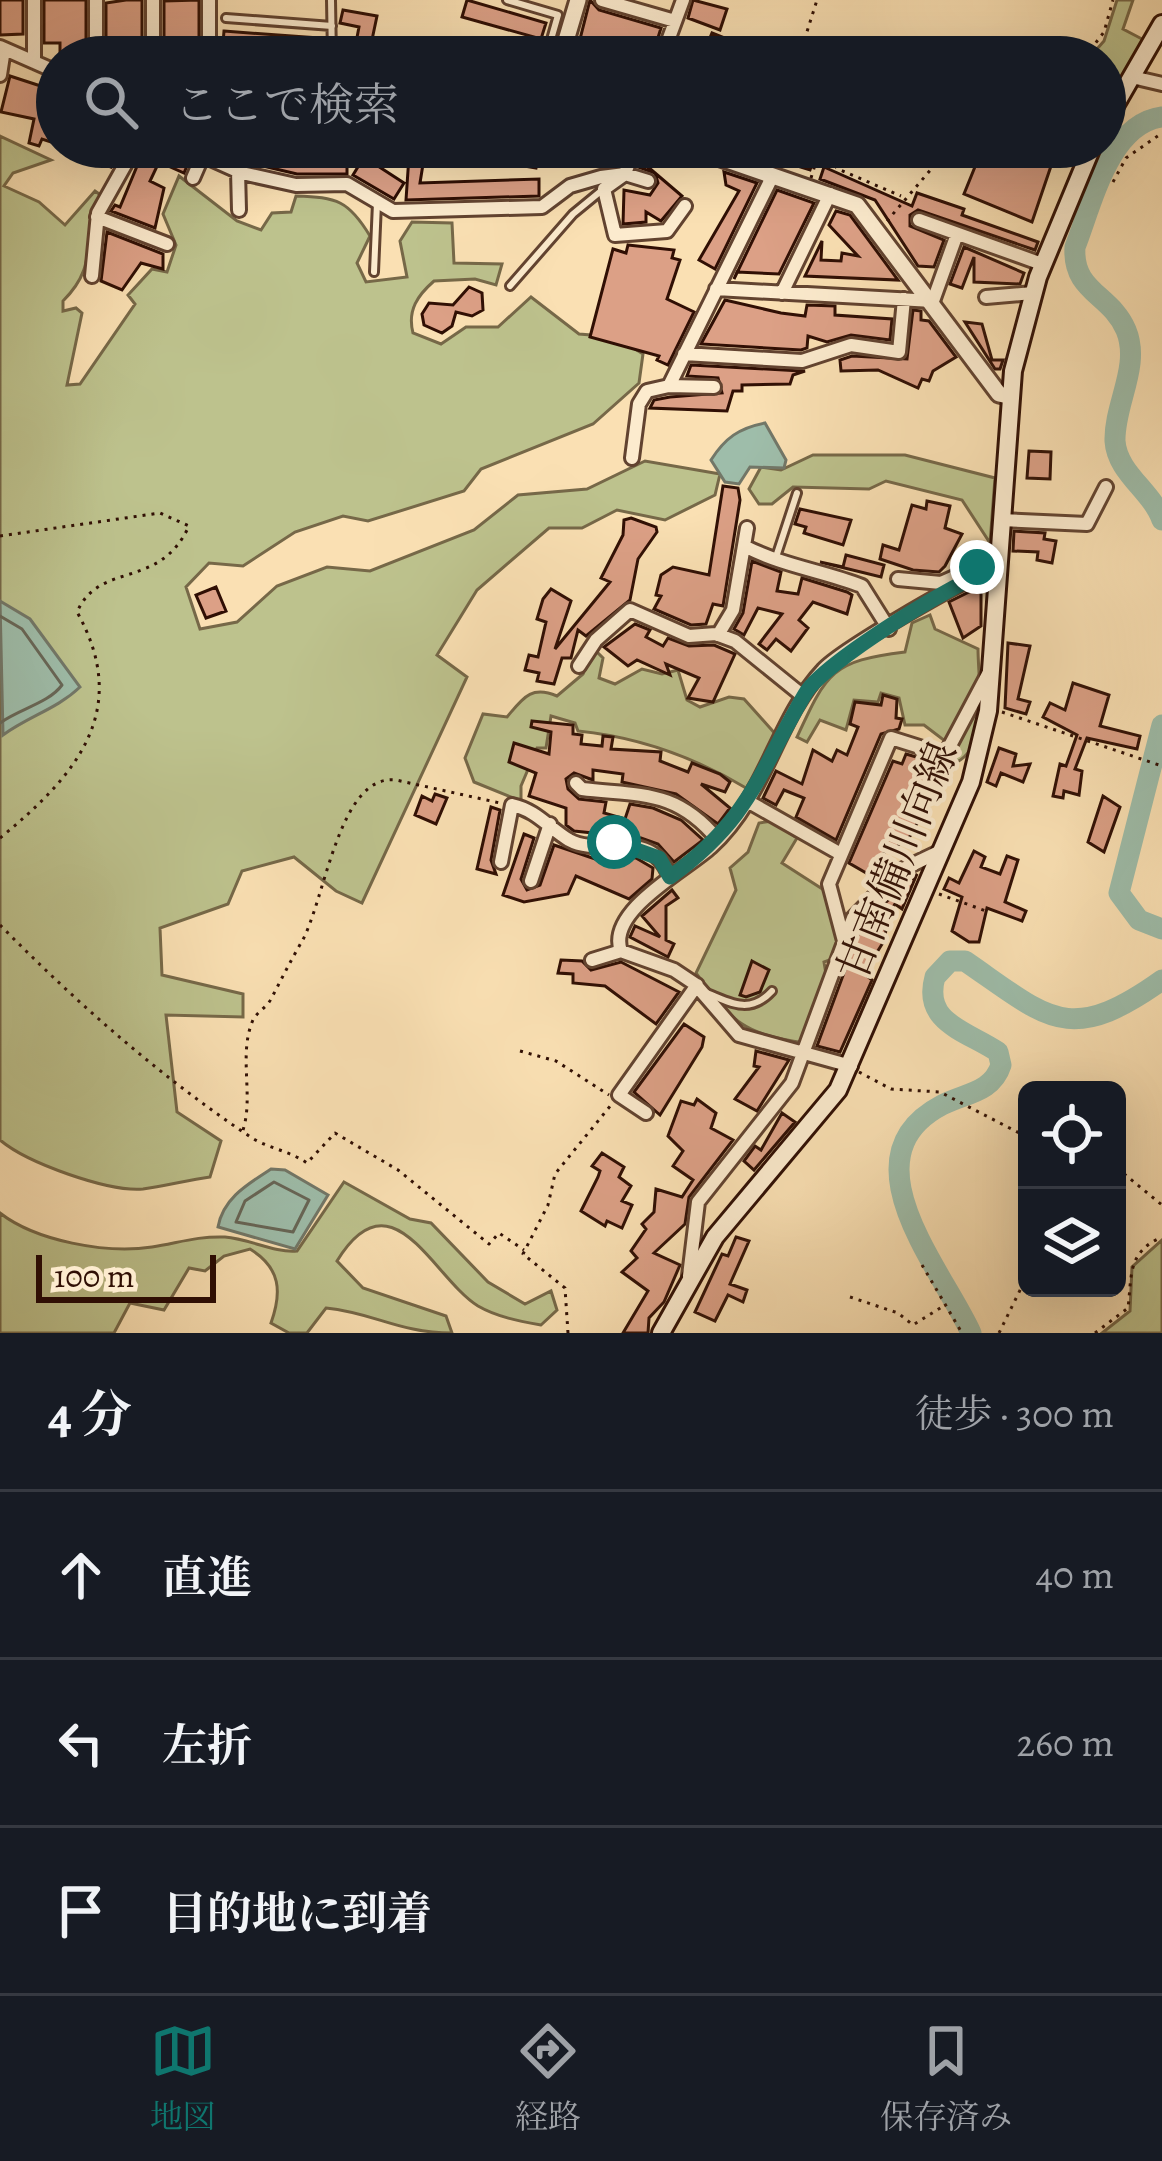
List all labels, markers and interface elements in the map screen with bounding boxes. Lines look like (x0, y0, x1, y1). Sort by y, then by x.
search box (36, 36, 1126, 168)
icon: search (78, 69, 144, 135)
text: ここで検索 (174, 74, 399, 136)
route end (950, 540, 1004, 594)
street label: 甘南備川向線 (823, 733, 971, 989)
route start (587, 815, 641, 869)
map controls (1018, 1081, 1126, 1297)
button: locate (1018, 1081, 1126, 1189)
button: layers (1018, 1189, 1126, 1297)
scale bar (36, 1249, 216, 1302)
text: 100 m (54, 1253, 134, 1298)
text: 4 分 (48, 1380, 132, 1450)
text: 徒歩 · 300 m (915, 1387, 1114, 1440)
icon: ahead (48, 1542, 114, 1608)
text: 直進 (162, 1547, 252, 1609)
text: 40 m (1035, 1548, 1114, 1601)
icon: left (48, 1710, 114, 1776)
text: 左折 (162, 1715, 252, 1777)
text: 260 m (1016, 1716, 1114, 1769)
icon: arrive (48, 1878, 114, 1944)
text: 目的地に到着 (162, 1883, 432, 1945)
tab: 地図 (150, 2018, 216, 2139)
tab: 経路 (515, 2018, 581, 2139)
tab: 保存済み (880, 2018, 1012, 2139)

